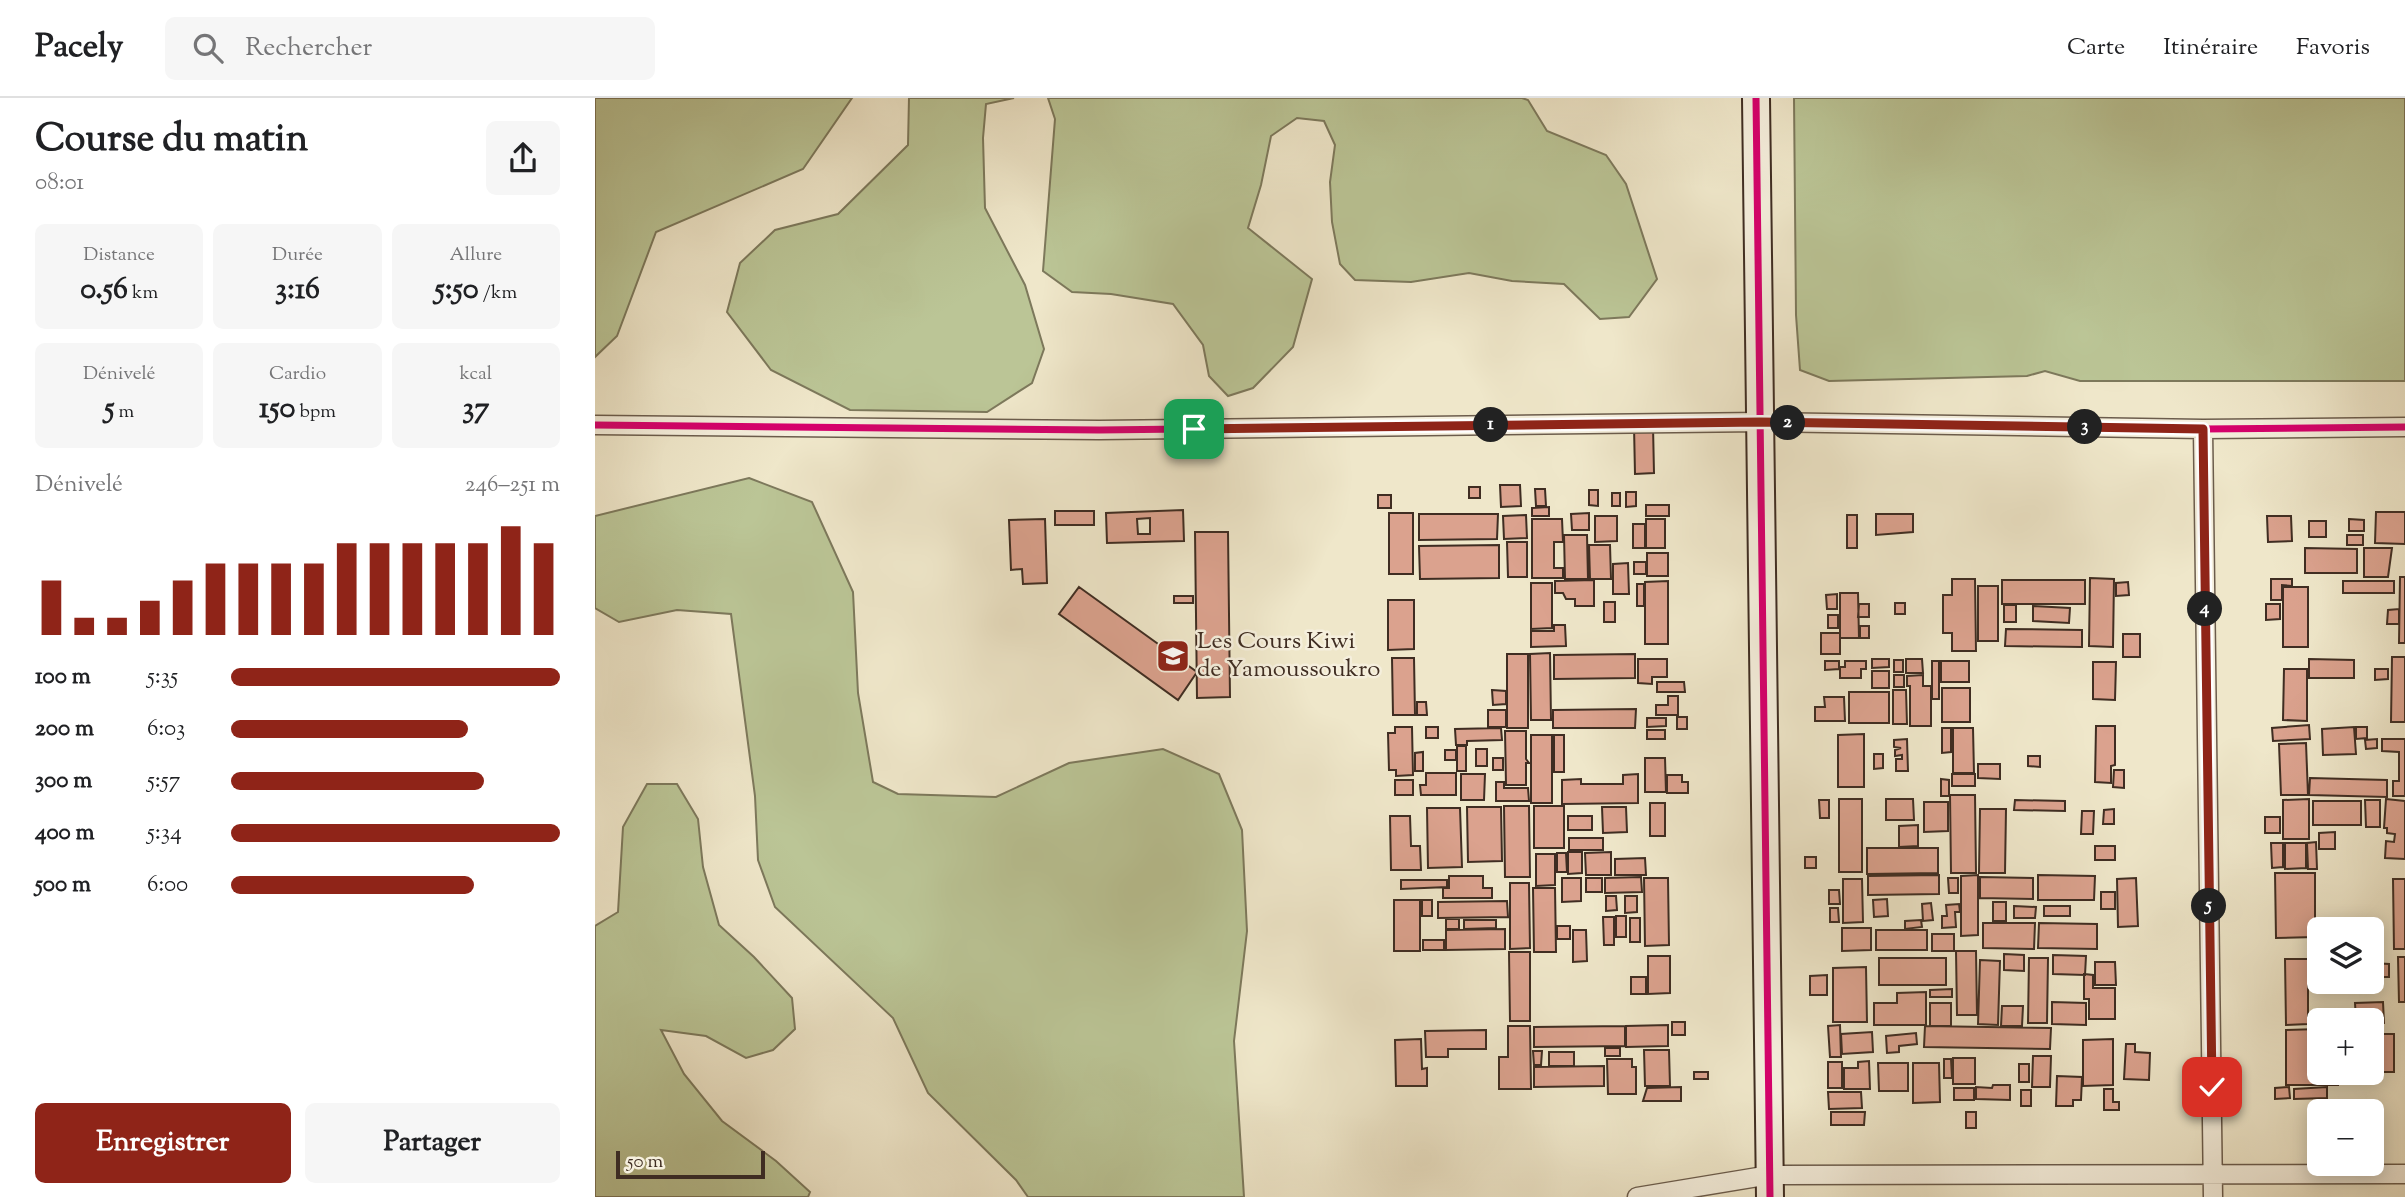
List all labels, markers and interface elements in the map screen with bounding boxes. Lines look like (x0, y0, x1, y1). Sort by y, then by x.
search box (165, 17, 655, 80)
text: Pacely (35, 24, 123, 72)
icon: search (189, 29, 227, 67)
text: Rechercher (245, 30, 372, 67)
text: Carte (2067, 31, 2125, 65)
text: Itinéraire (2163, 31, 2258, 65)
text: Favoris (2296, 31, 2370, 65)
text: Course du matin (35, 114, 308, 168)
button: share (486, 121, 560, 195)
text: 08:01 (35, 167, 84, 200)
text: Distance (83, 242, 155, 269)
text: Durée (272, 242, 323, 269)
text: Allure (449, 242, 502, 269)
text: 0.56 (80, 269, 128, 312)
text: 3:16 (275, 269, 320, 312)
text: 5:50 (435, 269, 479, 312)
text: km (128, 280, 158, 307)
text: /km (479, 280, 517, 307)
text: Dénivelé (83, 361, 155, 388)
text: Cardio (269, 361, 326, 388)
text: kcal (459, 361, 492, 388)
text: 5 (104, 388, 114, 431)
text: 150 (259, 388, 295, 431)
text: 37 (462, 388, 489, 431)
text: m (114, 399, 134, 426)
text: bpm (295, 399, 336, 426)
pin (1164, 399, 1224, 459)
pin: 2 (1771, 406, 1805, 440)
pin: 1 (1473, 408, 1509, 442)
text: 2 (1783, 409, 1792, 436)
icon: arrive (1175, 410, 1213, 448)
pin: 3 (2067, 410, 2103, 444)
text: 1 (1487, 411, 1494, 438)
text: 3 (2081, 413, 2088, 440)
text: Dénivelé (35, 469, 123, 502)
text: 246–251 m (465, 469, 560, 502)
pin: 4 (2187, 592, 2223, 626)
text: 4 (2200, 595, 2209, 622)
place label: Les Cours Kiwi de Yamoussoukro (1197, 625, 1380, 687)
school or university icon: Les Cours Kiwi de Yamoussoukro (1154, 637, 1192, 675)
text: 100 m (35, 661, 91, 694)
text: 5:35 (147, 661, 178, 694)
text: 200 m (35, 713, 94, 746)
text: 6:03 (147, 713, 185, 746)
text: 300 m (35, 765, 92, 798)
text: 5:57 (147, 765, 180, 798)
text: 400 m (35, 817, 95, 850)
text: 5:34 (147, 817, 182, 850)
text: 500 m (35, 869, 91, 902)
text: 6:00 (147, 869, 188, 902)
pin: 5 (2191, 888, 2227, 924)
text: 5 (2205, 892, 2212, 919)
map controls (2307, 917, 2384, 1176)
button: layers (2307, 917, 2384, 994)
button: + (2307, 1008, 2384, 1085)
pin (2182, 1057, 2242, 1117)
icon: check (2193, 1068, 2231, 1106)
button: − (2307, 1099, 2384, 1176)
button: Enregistrer (35, 1103, 291, 1183)
button: Partager (305, 1103, 560, 1183)
scale bar (616, 1148, 765, 1180)
text: 50 m (627, 1149, 663, 1176)

